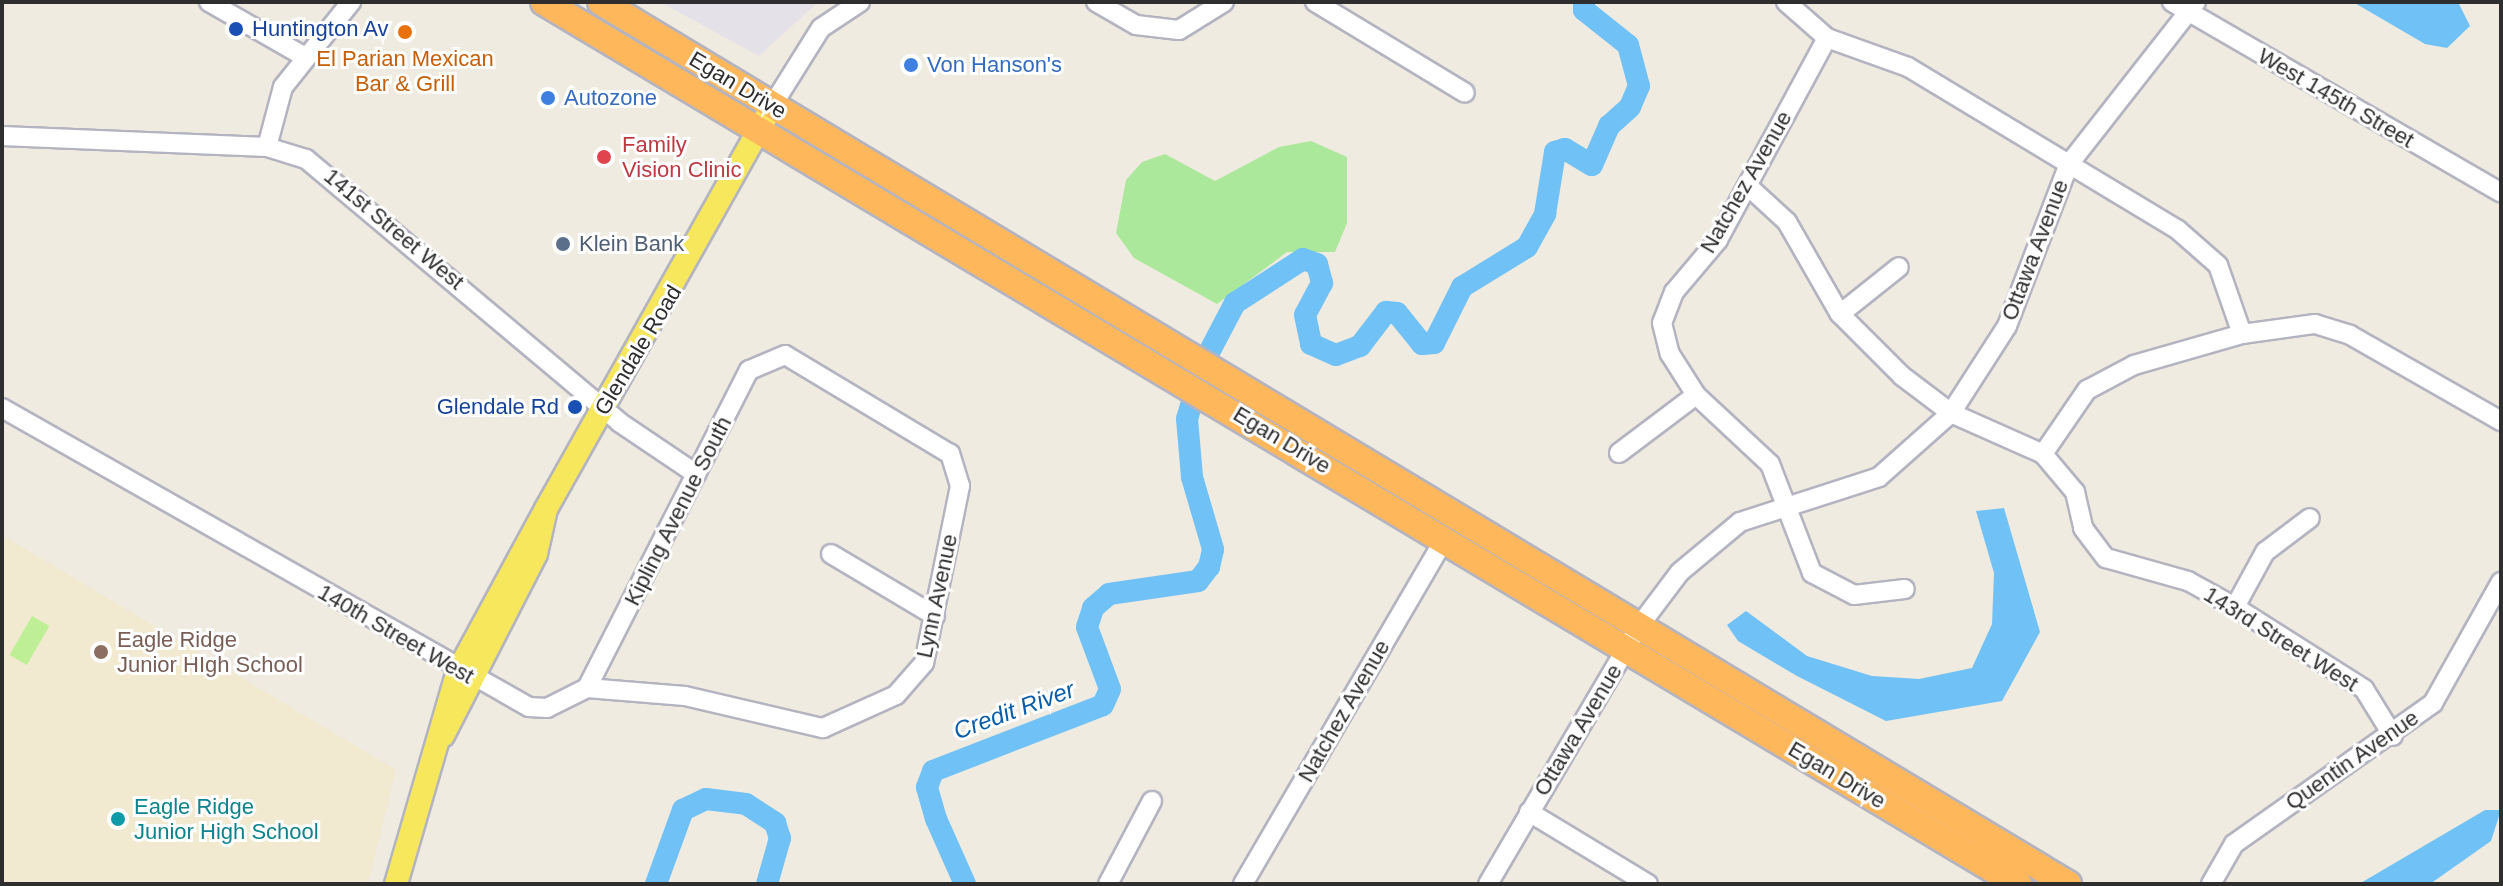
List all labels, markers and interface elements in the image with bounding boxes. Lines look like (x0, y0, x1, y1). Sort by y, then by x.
place label: Huntington Av (252, 16, 390, 42)
marker: Huntington Av (227, 20, 245, 38)
marker: El Parian Mexican Bar & Grill (396, 23, 414, 41)
street label: West 145th Street (2253, 43, 2419, 153)
place label: El Parian Mexican Bar & Grill (316, 45, 494, 96)
street label: Egan Drive (685, 46, 791, 124)
place label: Von Hanson's (927, 52, 1062, 78)
marker: Von Hanson's (902, 56, 920, 74)
place label: Autozone (564, 85, 657, 111)
marker: Autozone (539, 89, 557, 107)
street label: Natchez Avenue (1694, 106, 1798, 258)
place label: Family Vision Clinic (622, 131, 741, 182)
marker: Family Vision Clinic (593, 146, 615, 168)
street label: 141st Street West (319, 163, 469, 295)
street label: Ottawa Avenue (1996, 175, 2074, 325)
place label: Klein Bank (579, 231, 684, 257)
marker: Klein Bank (554, 235, 572, 253)
street label: Glendale Road (589, 280, 687, 420)
place label: Glendale Rd (437, 394, 559, 420)
marker: Glendale Rd (566, 398, 584, 416)
street label: Egan Drive (1229, 401, 1335, 479)
street label: Kipling Avenue South (619, 411, 737, 611)
street label: Lynn Avenue (911, 531, 963, 661)
street label: 140th Street West (313, 579, 479, 689)
street label: 143rd Street West (2199, 581, 2363, 697)
place label: Eagle Ridge Junior HIgh School (117, 626, 303, 678)
street label: Natchez Avenue (1292, 635, 1396, 787)
marker: Eagle Ridge Junior HIgh School (92, 643, 110, 661)
street label: Ottawa Avenue (1528, 659, 1628, 801)
water label: Credit River (950, 675, 1078, 745)
street label: Quentin Avenue (2280, 704, 2424, 816)
street label: Egan Drive (1784, 736, 1890, 814)
place label: Eagle Ridge Junior High School (134, 793, 319, 844)
marker: Eagle Ridge Junior High School (109, 810, 127, 828)

